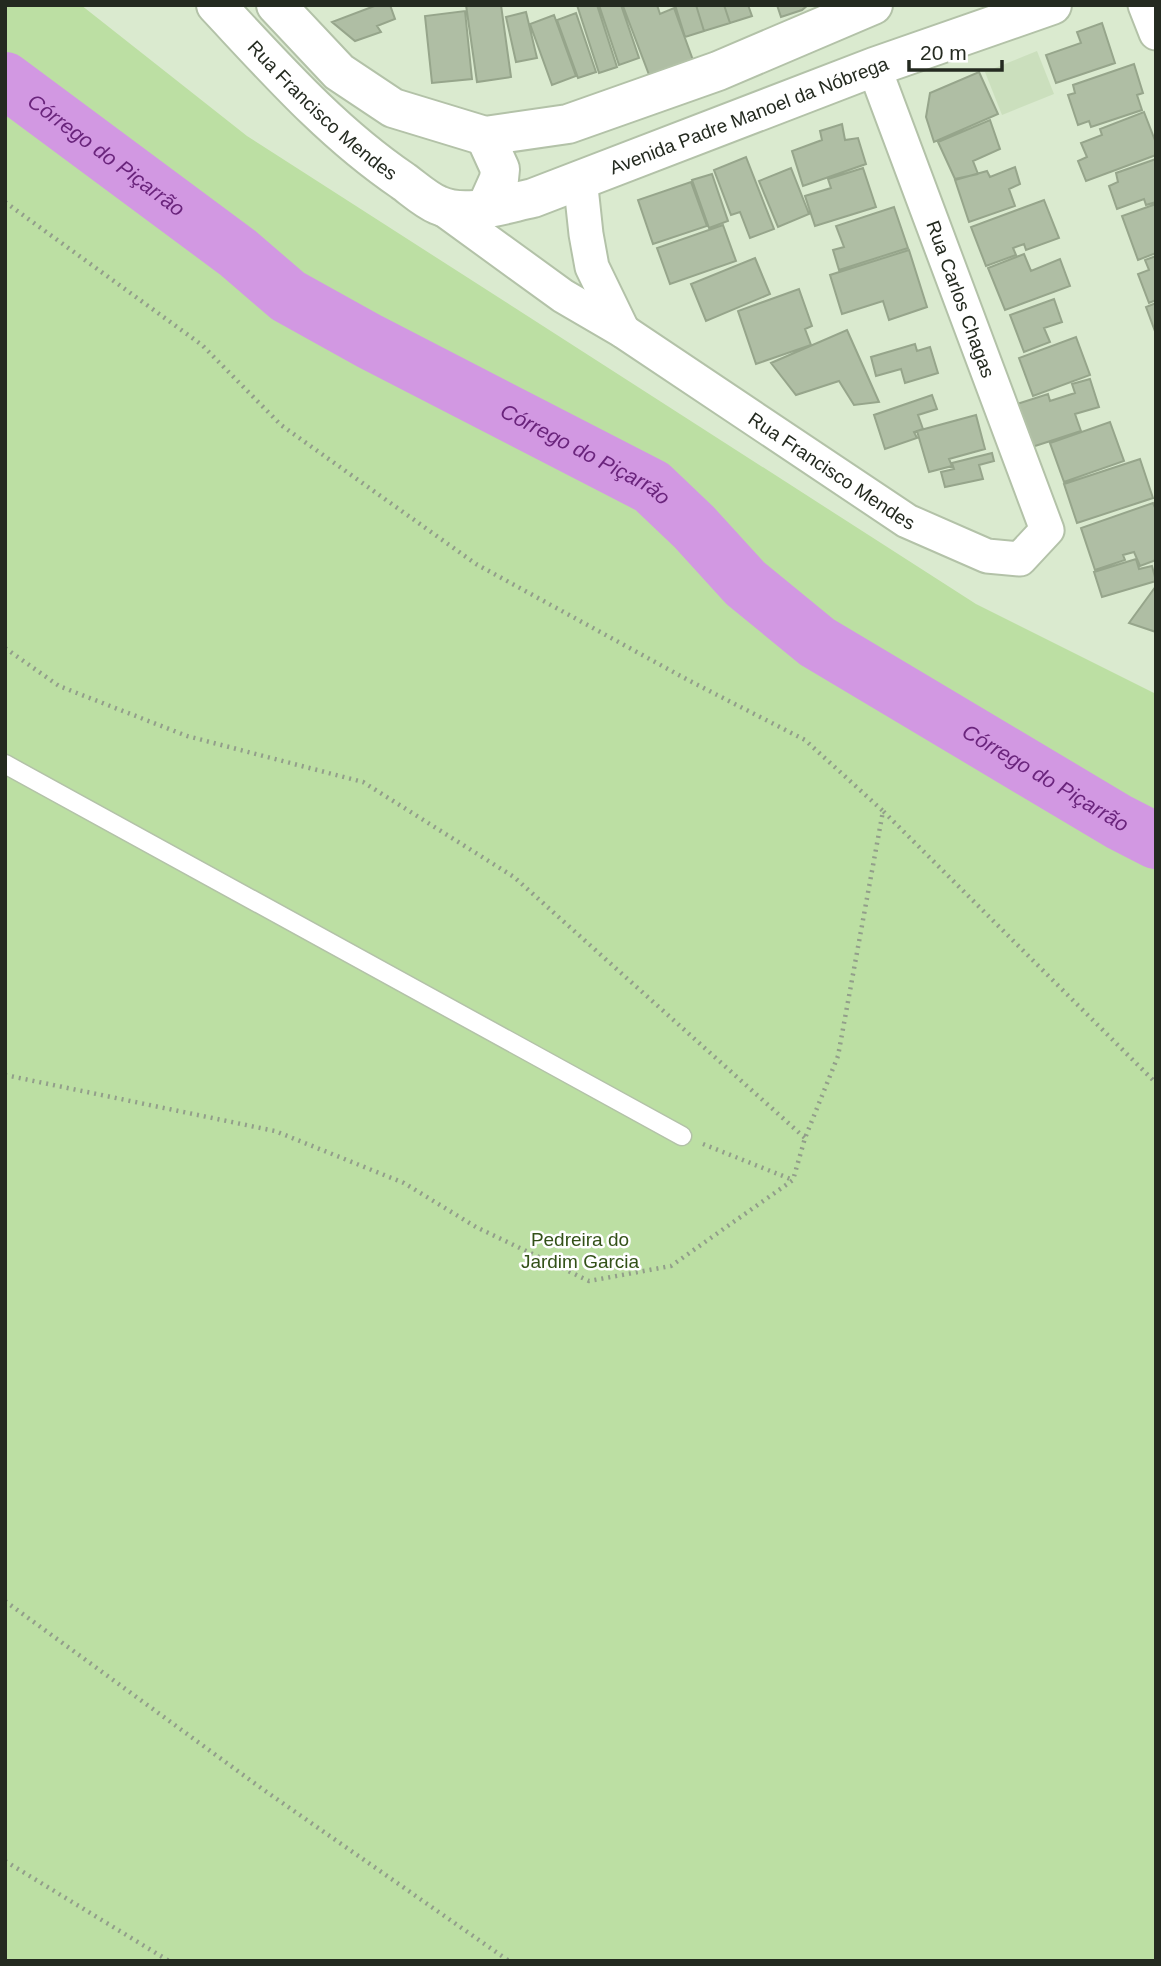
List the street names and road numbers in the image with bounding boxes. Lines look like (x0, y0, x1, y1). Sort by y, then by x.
street label: Rua Francisco Mendes (244, 36, 401, 184)
street label: Avenida Padre Manoel da Nóbrega (607, 53, 891, 179)
street label: Rua Carlos Chagas (922, 218, 999, 381)
street label: Rua Francisco Mendes (745, 408, 918, 534)

